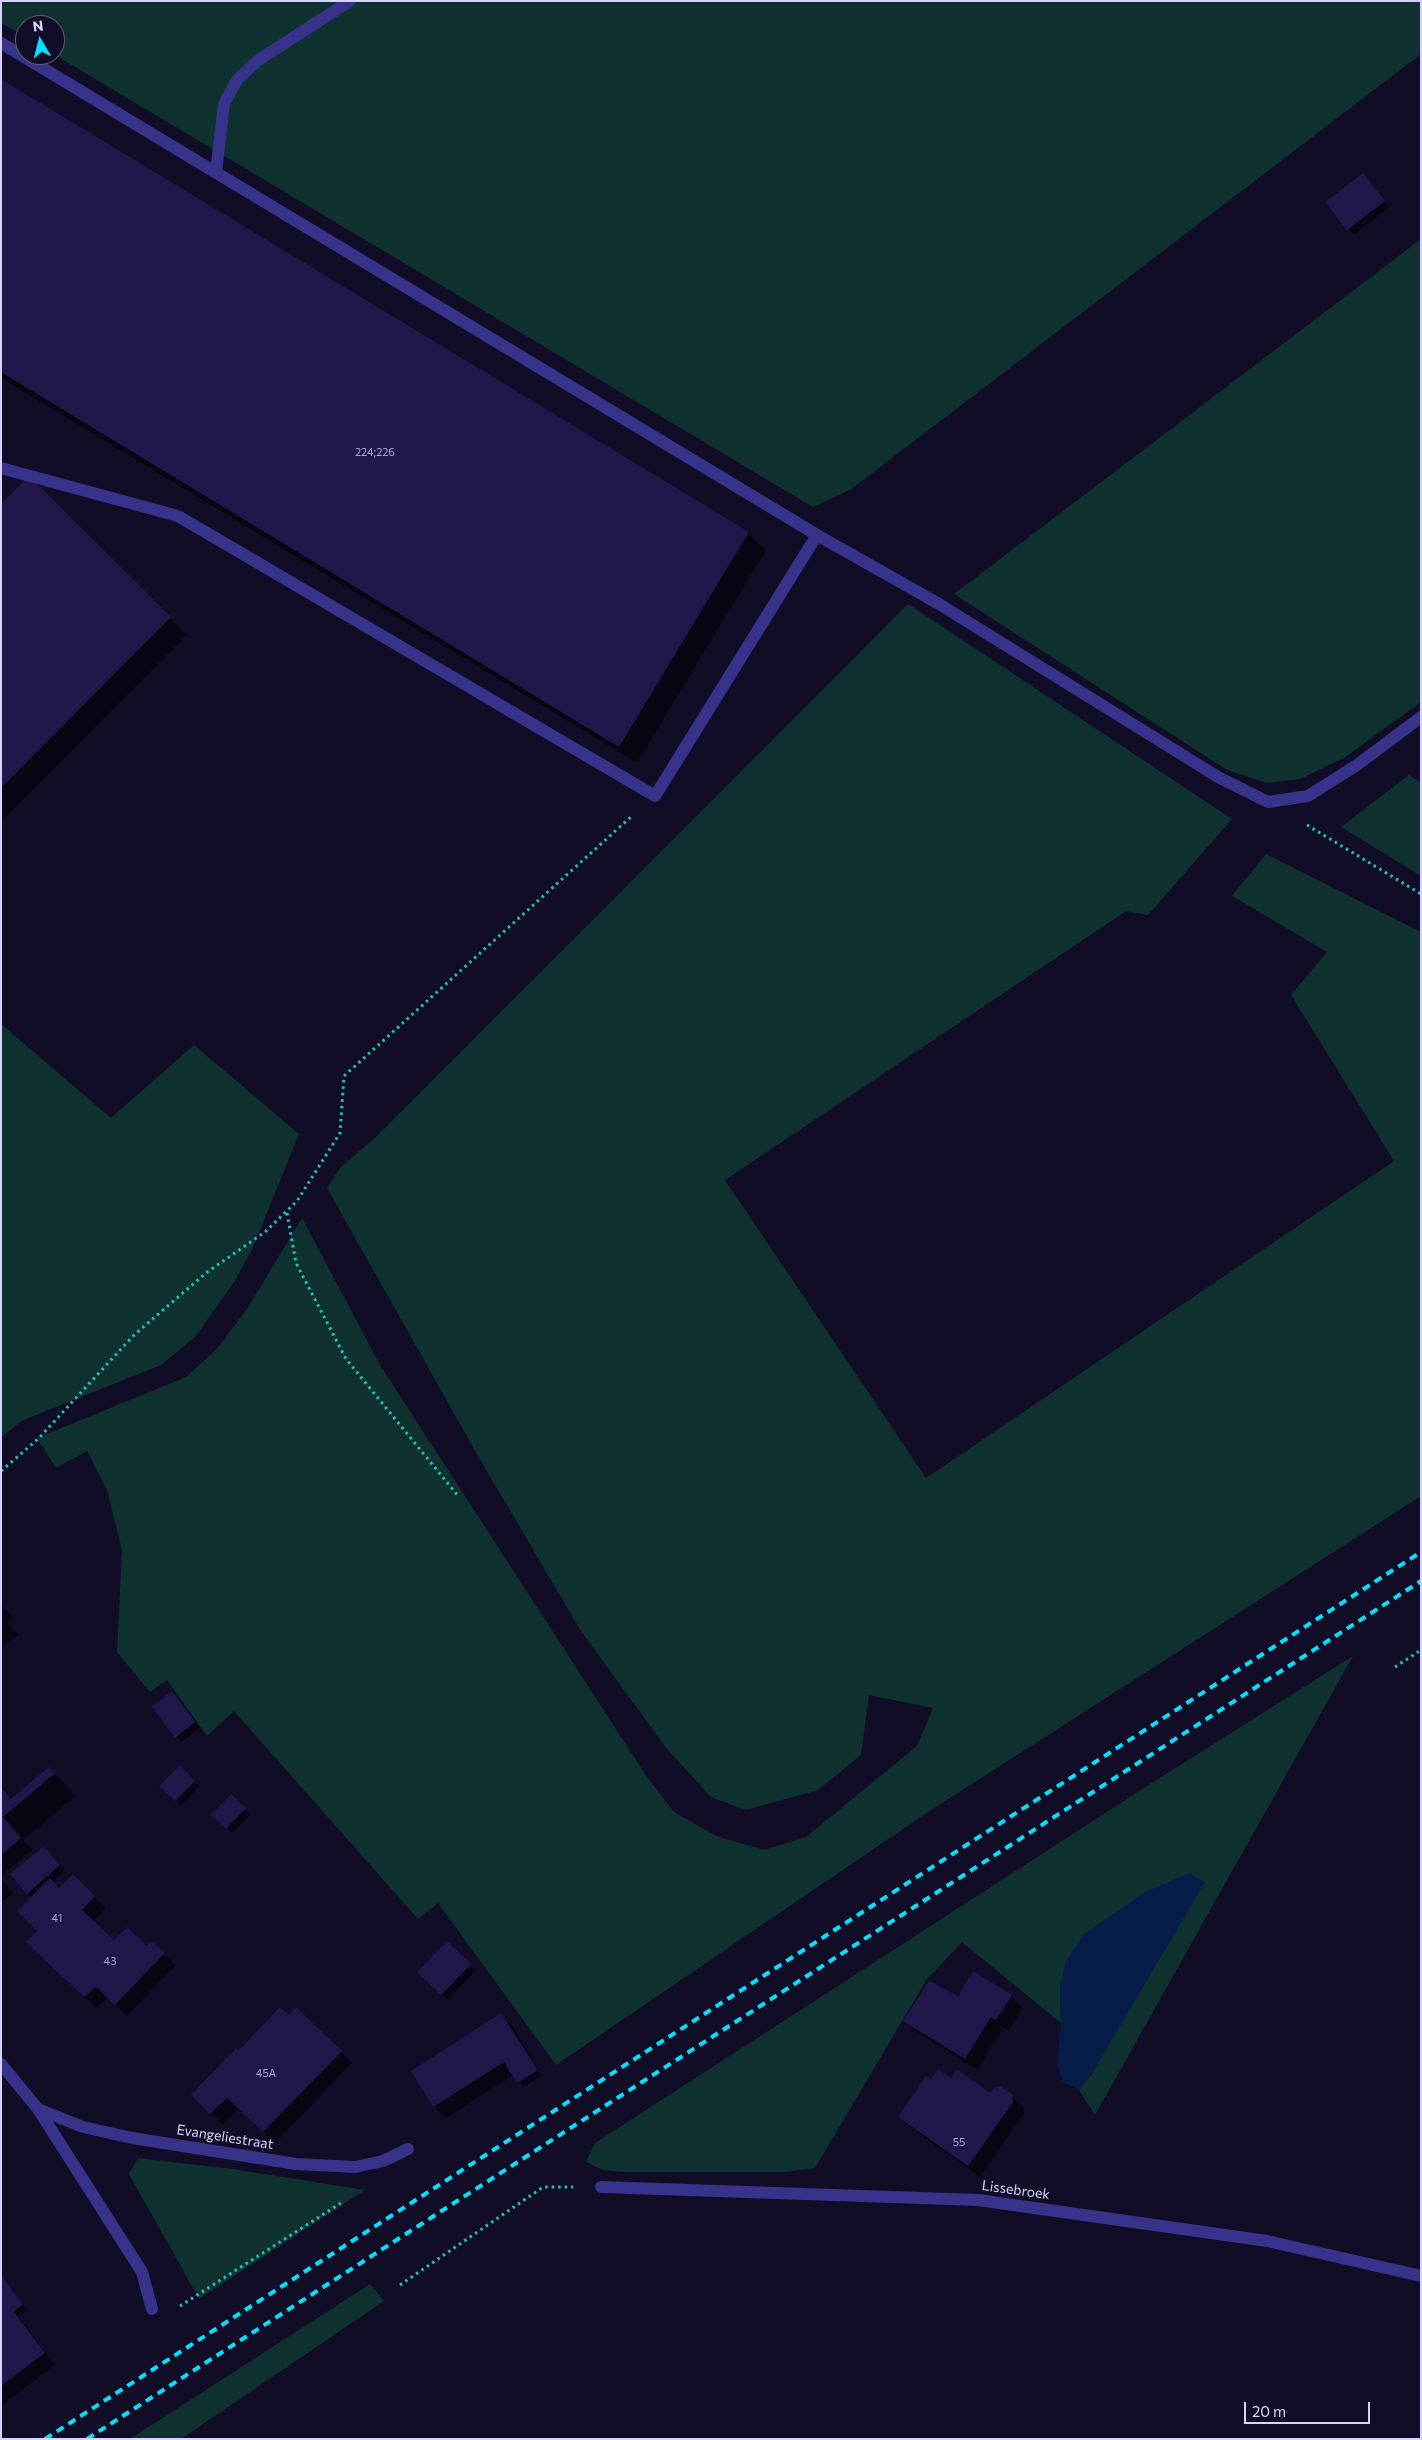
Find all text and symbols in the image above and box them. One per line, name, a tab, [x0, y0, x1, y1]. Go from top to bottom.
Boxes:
north arrow	[15, 15, 65, 65]
text: N	[32, 16, 44, 35]
house number: 224;226	[355, 445, 395, 459]
house number: 41	[52, 1911, 62, 1925]
house number: 43	[104, 1954, 116, 1968]
house number: 45A	[256, 2066, 276, 2080]
street label: Evangeliestraat	[175, 2121, 275, 2153]
house number: 55	[953, 2135, 965, 2149]
street label: Lissebroek	[981, 2177, 1051, 2203]
scale bar	[1247, 2392, 1373, 2424]
text: 20 m	[1252, 2402, 1286, 2420]

